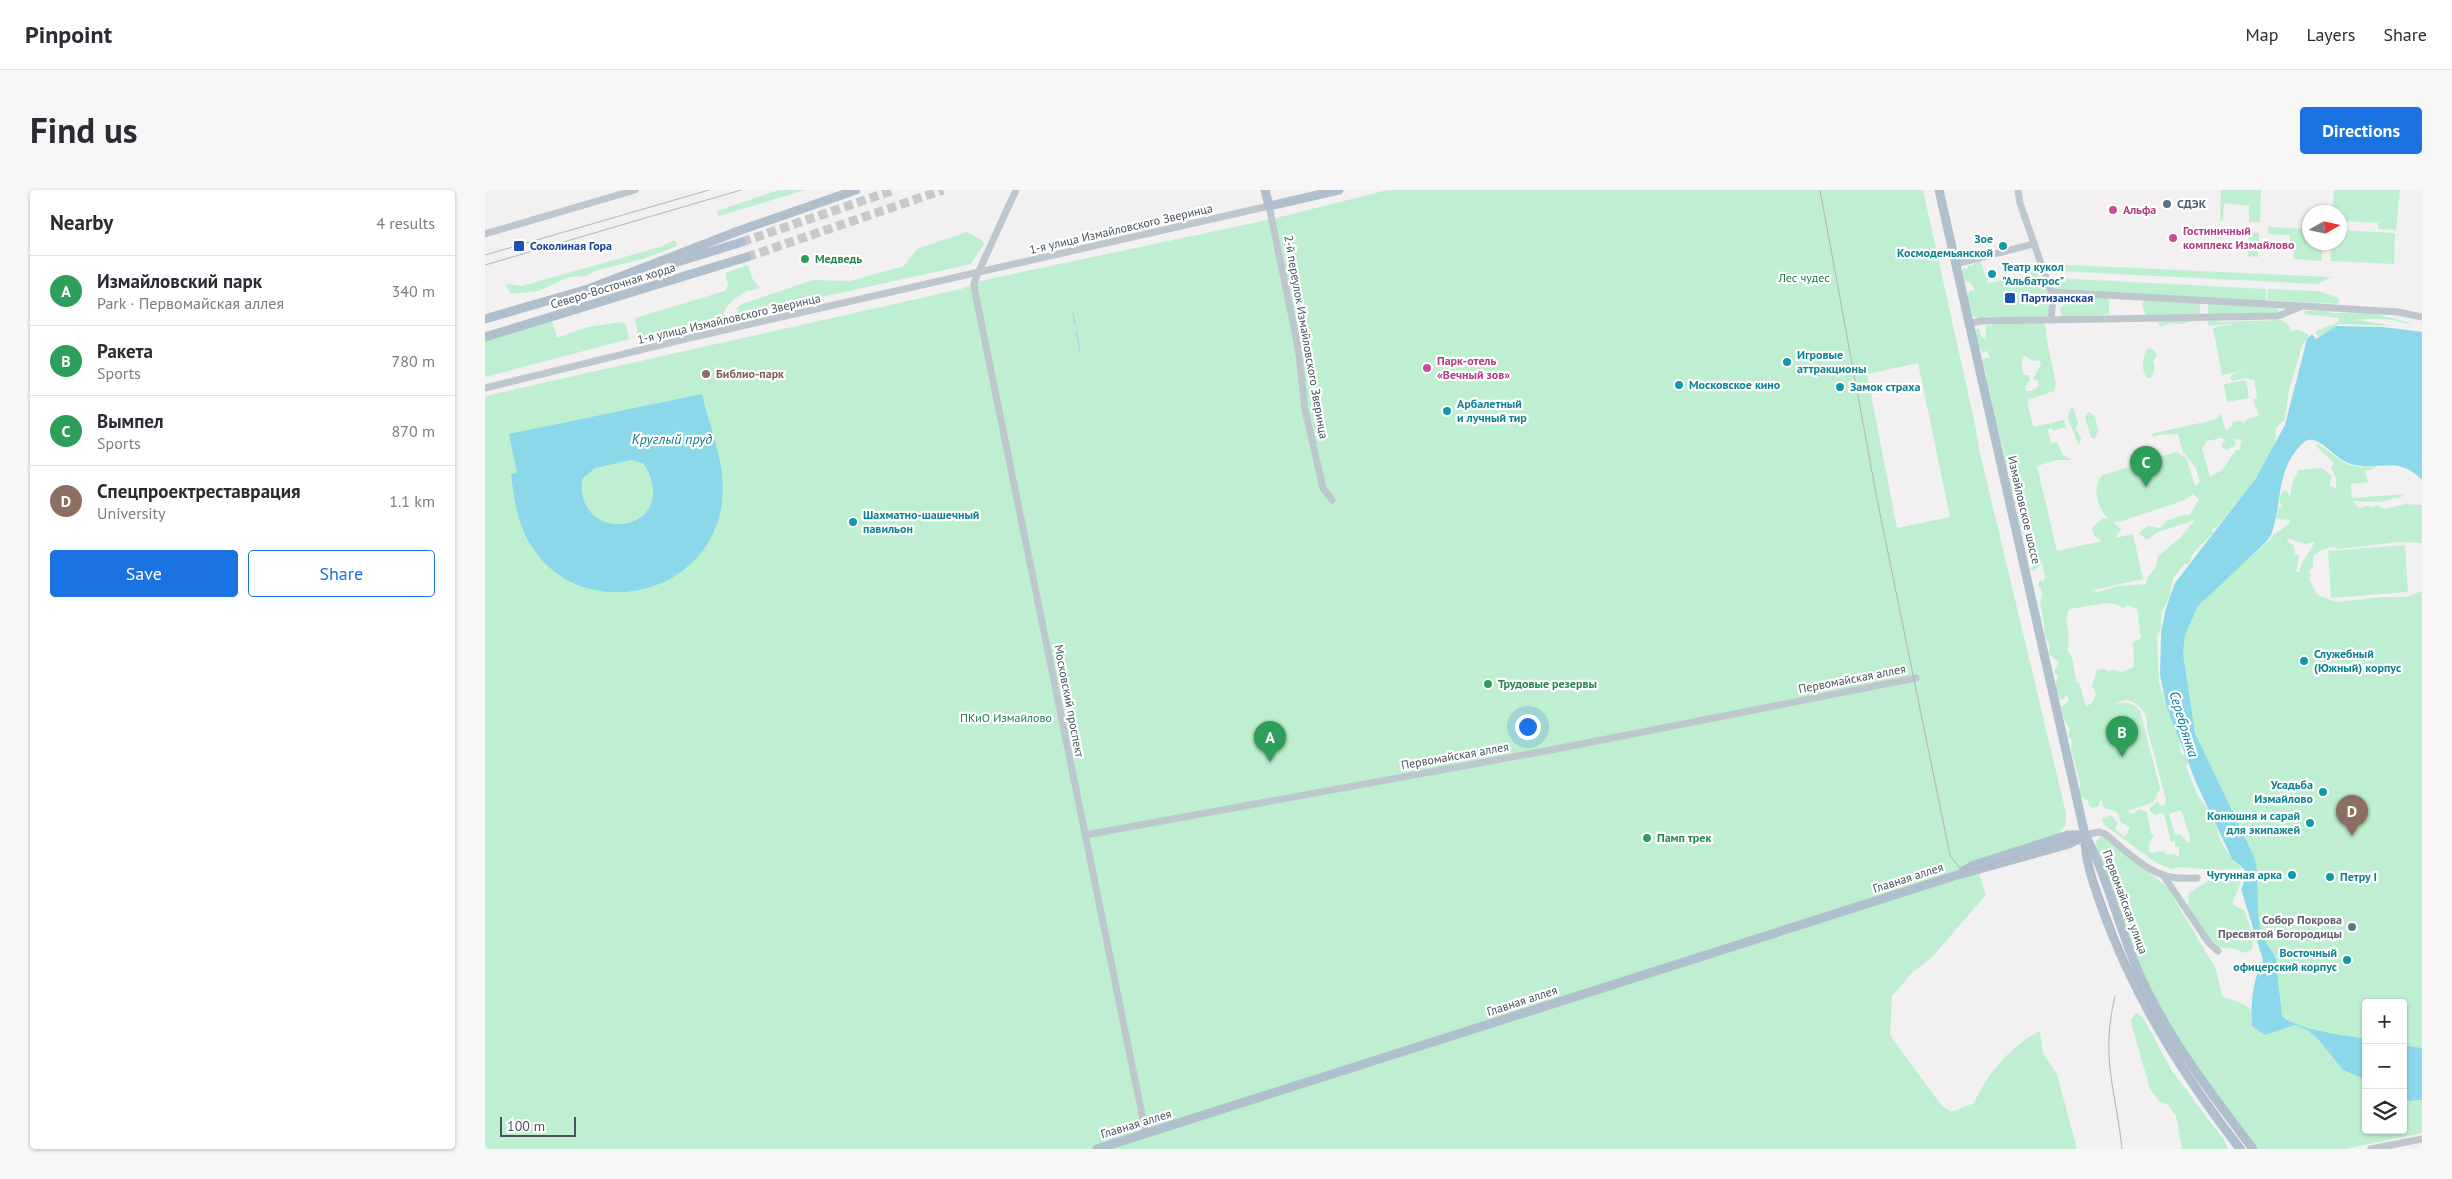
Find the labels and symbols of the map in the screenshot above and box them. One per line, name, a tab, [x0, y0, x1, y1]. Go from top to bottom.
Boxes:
place label: СДЭК	[2177, 196, 2207, 211]
marker: СДЭК	[2161, 198, 2173, 210]
street label: 1-я улица Измайловского Зверинца	[1028, 200, 1214, 257]
place label: Альфа	[2123, 202, 2156, 217]
marker: Альфа	[2107, 204, 2119, 216]
north arrow	[2302, 205, 2347, 250]
place label: Гостиничный комплекс Измайлово	[2183, 223, 2295, 252]
place label: Зое Космодемьянской	[1897, 231, 1993, 260]
marker: Гостиничный комплекс Измайлово	[2167, 232, 2179, 244]
street label: 2-й переулок Измайловского Зверинца	[1281, 234, 1332, 440]
place label: Соколиная Гора	[530, 238, 612, 253]
marker: Соколиная Гора	[512, 239, 526, 253]
marker: Зое Космодемьянской	[1997, 240, 2009, 252]
place label: Медведь	[815, 251, 862, 266]
marker: Медведь	[799, 253, 811, 265]
street label: Северо-Восточная хорда	[549, 259, 677, 312]
place label: Театр кукол "Альбатрос"	[2002, 259, 2065, 288]
marker: Театр кукол "Альбатрос"	[1986, 268, 1998, 280]
park label: Лес чудес	[1777, 270, 1830, 285]
street label: 1-я улица Измайловского Зверинца	[636, 290, 822, 347]
place label: Партизанская	[2021, 290, 2093, 305]
marker: Партизанская	[2003, 291, 2017, 305]
place label: Игровые аттракционы	[1797, 347, 1866, 376]
place label: Парк-отель «Вечный зов»	[1437, 353, 1510, 382]
marker: Игровые аттракционы	[1781, 356, 1793, 368]
marker: Парк-отель «Вечный зов»	[1421, 362, 1433, 374]
place label: Библио-парк	[716, 366, 784, 381]
marker: Библио-парк	[700, 368, 712, 380]
place label: Московское кино	[1689, 377, 1781, 392]
marker: Московское кино	[1673, 379, 1685, 391]
place label: Замок страха	[1850, 379, 1920, 394]
marker: Замок страха	[1834, 381, 1846, 393]
place label: Арбалетный и лучный тир	[1457, 396, 1527, 425]
marker: Арбалетный и лучный тир	[1441, 405, 1453, 417]
water label: Круглый пруд	[632, 430, 712, 448]
pin: C	[2130, 446, 2162, 487]
street label: Измайловское шоссе	[2005, 454, 2044, 565]
place label: Шахматно-шашечный павильон	[863, 507, 979, 536]
marker: Шахматно-шашечный павильон	[847, 516, 859, 528]
street label: Московский проспект	[1051, 643, 1088, 759]
place label: Служебный (Южный) корпус	[2314, 646, 2401, 675]
marker: Служебный (Южный) корпус	[2298, 655, 2310, 667]
street label: Первомайская аллея	[1797, 661, 1907, 696]
place label: Трудовые резервы	[1498, 676, 1597, 691]
marker: Трудовые резервы	[1482, 678, 1494, 690]
water label: Серебрянка	[2165, 689, 2203, 759]
park label: ПКиО Измайлово	[960, 710, 1052, 725]
your location	[1515, 714, 1541, 740]
pin: B	[2106, 716, 2138, 757]
pin: A	[1254, 721, 1286, 762]
street label: Первомайская аллея	[1400, 739, 1510, 772]
place label: Усадьба Измайлово	[2254, 777, 2314, 806]
marker: Усадьба Измайлово	[2317, 786, 2329, 798]
pin: D	[2336, 795, 2368, 836]
place label: Конюшня и сарай для экипажей	[2207, 808, 2300, 837]
marker: Конюшня и сарай для экипажей	[2304, 817, 2316, 829]
place label: Памп трек	[1657, 830, 1711, 845]
marker: Памп трек	[1641, 832, 1653, 844]
street label: Первомайская улица	[2100, 848, 2151, 956]
street label: Главная аллея	[1871, 859, 1945, 896]
place label: Чугунная арка	[2207, 867, 2282, 882]
marker: Чугунная арка	[2286, 869, 2298, 881]
place label: Петру I	[2340, 869, 2377, 884]
marker: Петру I	[2324, 871, 2336, 883]
place label: Собор Покрова Пресвятой Богородицы	[2218, 912, 2342, 941]
marker: Собор Покрова Пресвятой Богородицы	[2346, 921, 2358, 933]
place label: Восточный офицерский корпус	[2233, 945, 2337, 974]
marker: Восточный офицерский корпус	[2341, 954, 2353, 966]
street label: Главная аллея	[1485, 982, 1559, 1019]
street label: Главная аллея	[1099, 1106, 1173, 1141]
scale bar	[500, 1114, 576, 1137]

